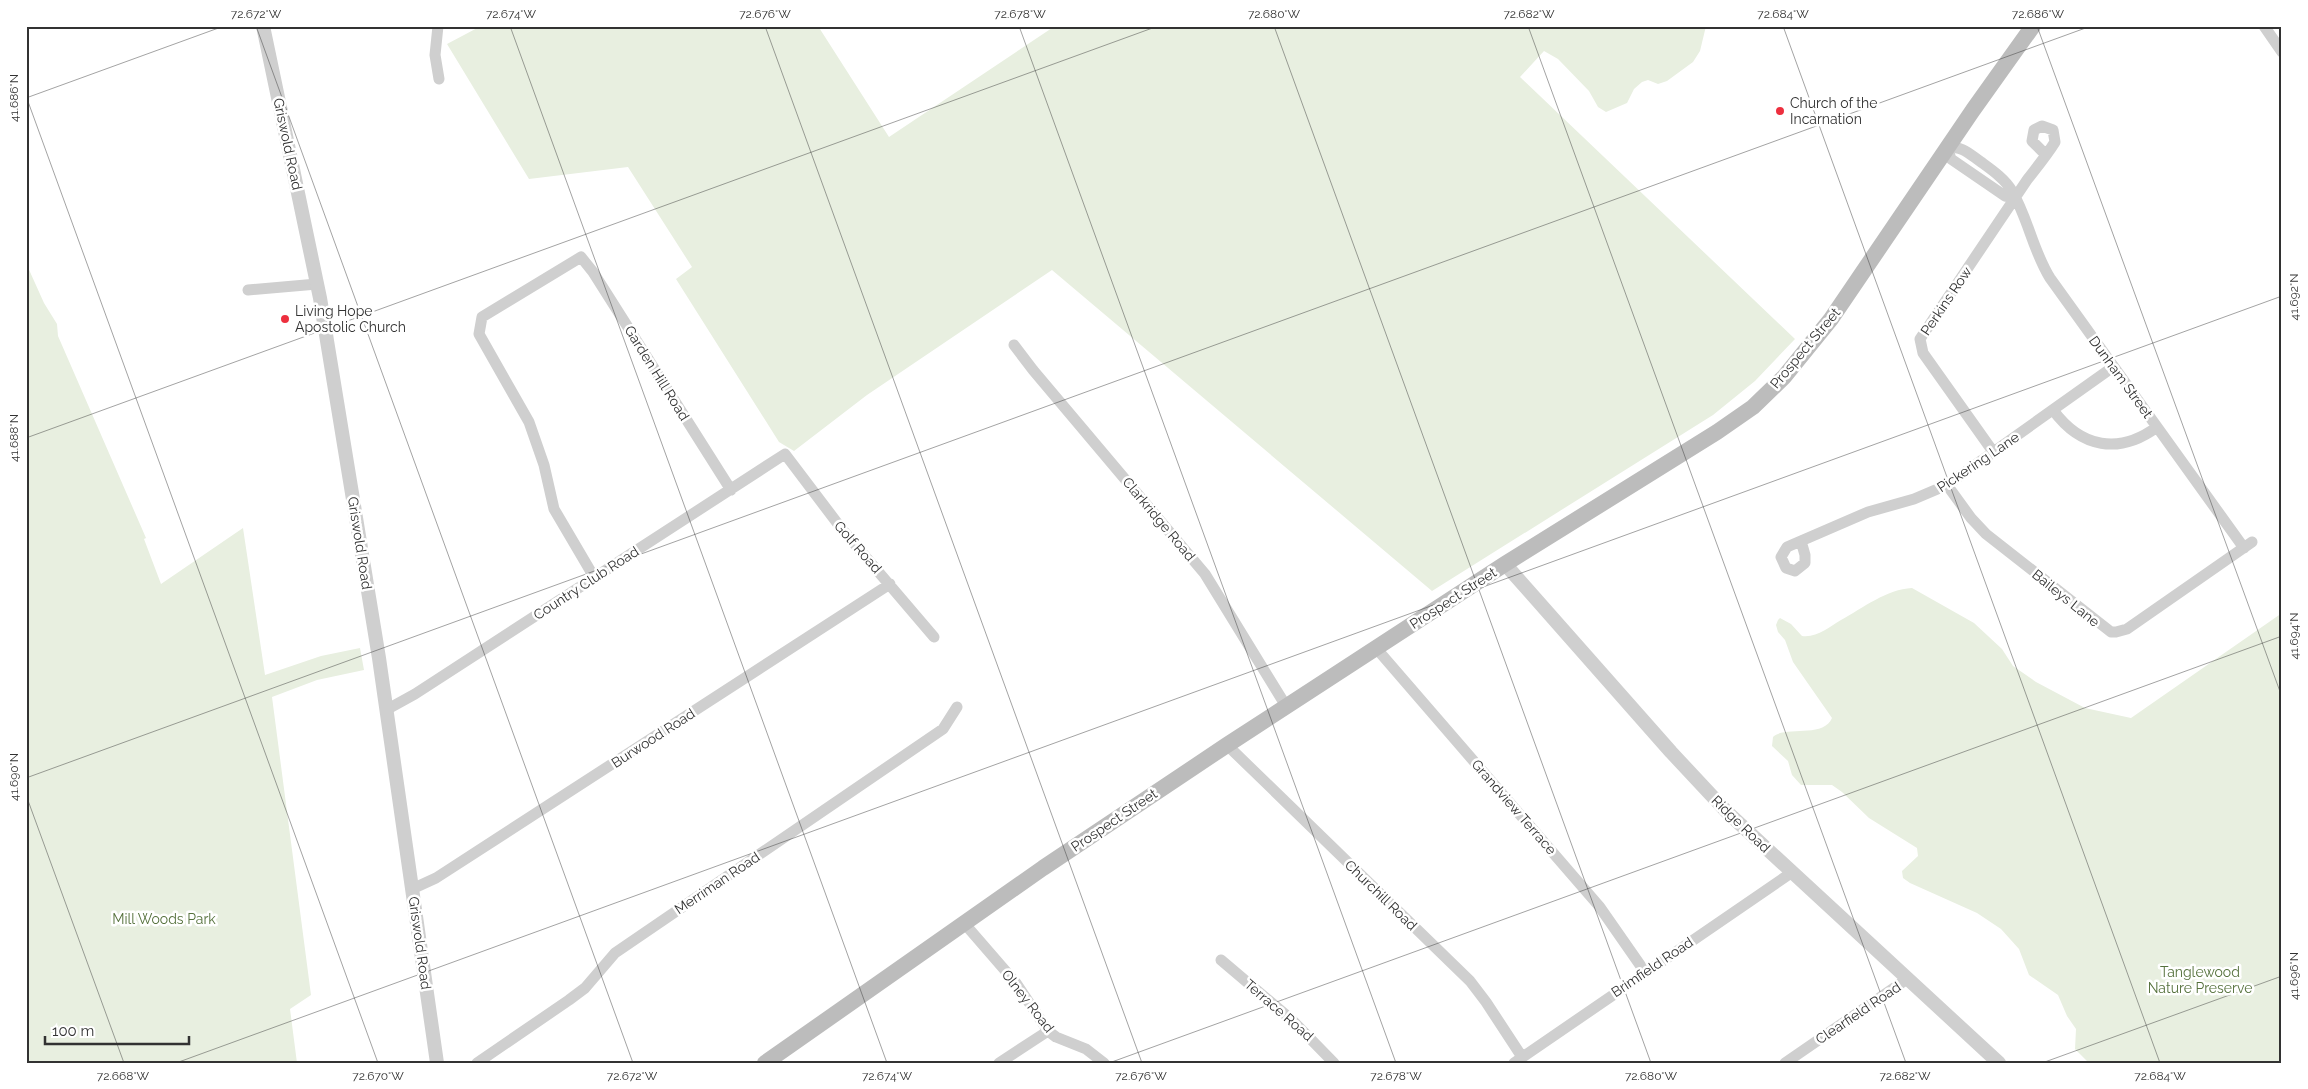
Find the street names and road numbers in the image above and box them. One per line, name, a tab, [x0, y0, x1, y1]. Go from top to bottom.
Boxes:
street label: Griswold Road	[270, 96, 306, 192]
street label: Perkins Row	[1917, 263, 1975, 338]
street label: Prospect Street	[1767, 304, 1843, 391]
street label: Garden Hill Road	[621, 323, 693, 423]
street label: Dunham Street	[2086, 333, 2156, 421]
street label: Pickering Lane	[1934, 429, 2022, 495]
street label: Clarkridge Road	[1119, 474, 1199, 564]
street label: Griswold Road	[345, 495, 375, 591]
street label: Golf Road	[831, 518, 885, 576]
street label: Country Club Road	[530, 543, 642, 623]
street label: Prospect Street	[1407, 564, 1500, 632]
street label: Baileys Lane	[2029, 566, 2103, 630]
street label: Burwood Road	[608, 705, 698, 771]
street label: Grandview Terrace	[1468, 756, 1560, 858]
street label: Prospect Street	[1068, 785, 1160, 855]
street label: Ridge Road	[1709, 792, 1773, 856]
street label: Merriman Road	[671, 849, 763, 917]
street label: Churchill Road	[1342, 857, 1420, 933]
street label: Griswold Road	[406, 895, 434, 991]
street label: Brimfield Road	[1608, 934, 1696, 1000]
street label: Olney Road	[999, 967, 1057, 1035]
street label: Terrace Road	[1241, 976, 1317, 1044]
street label: Clearfield Road	[1812, 979, 1904, 1047]

